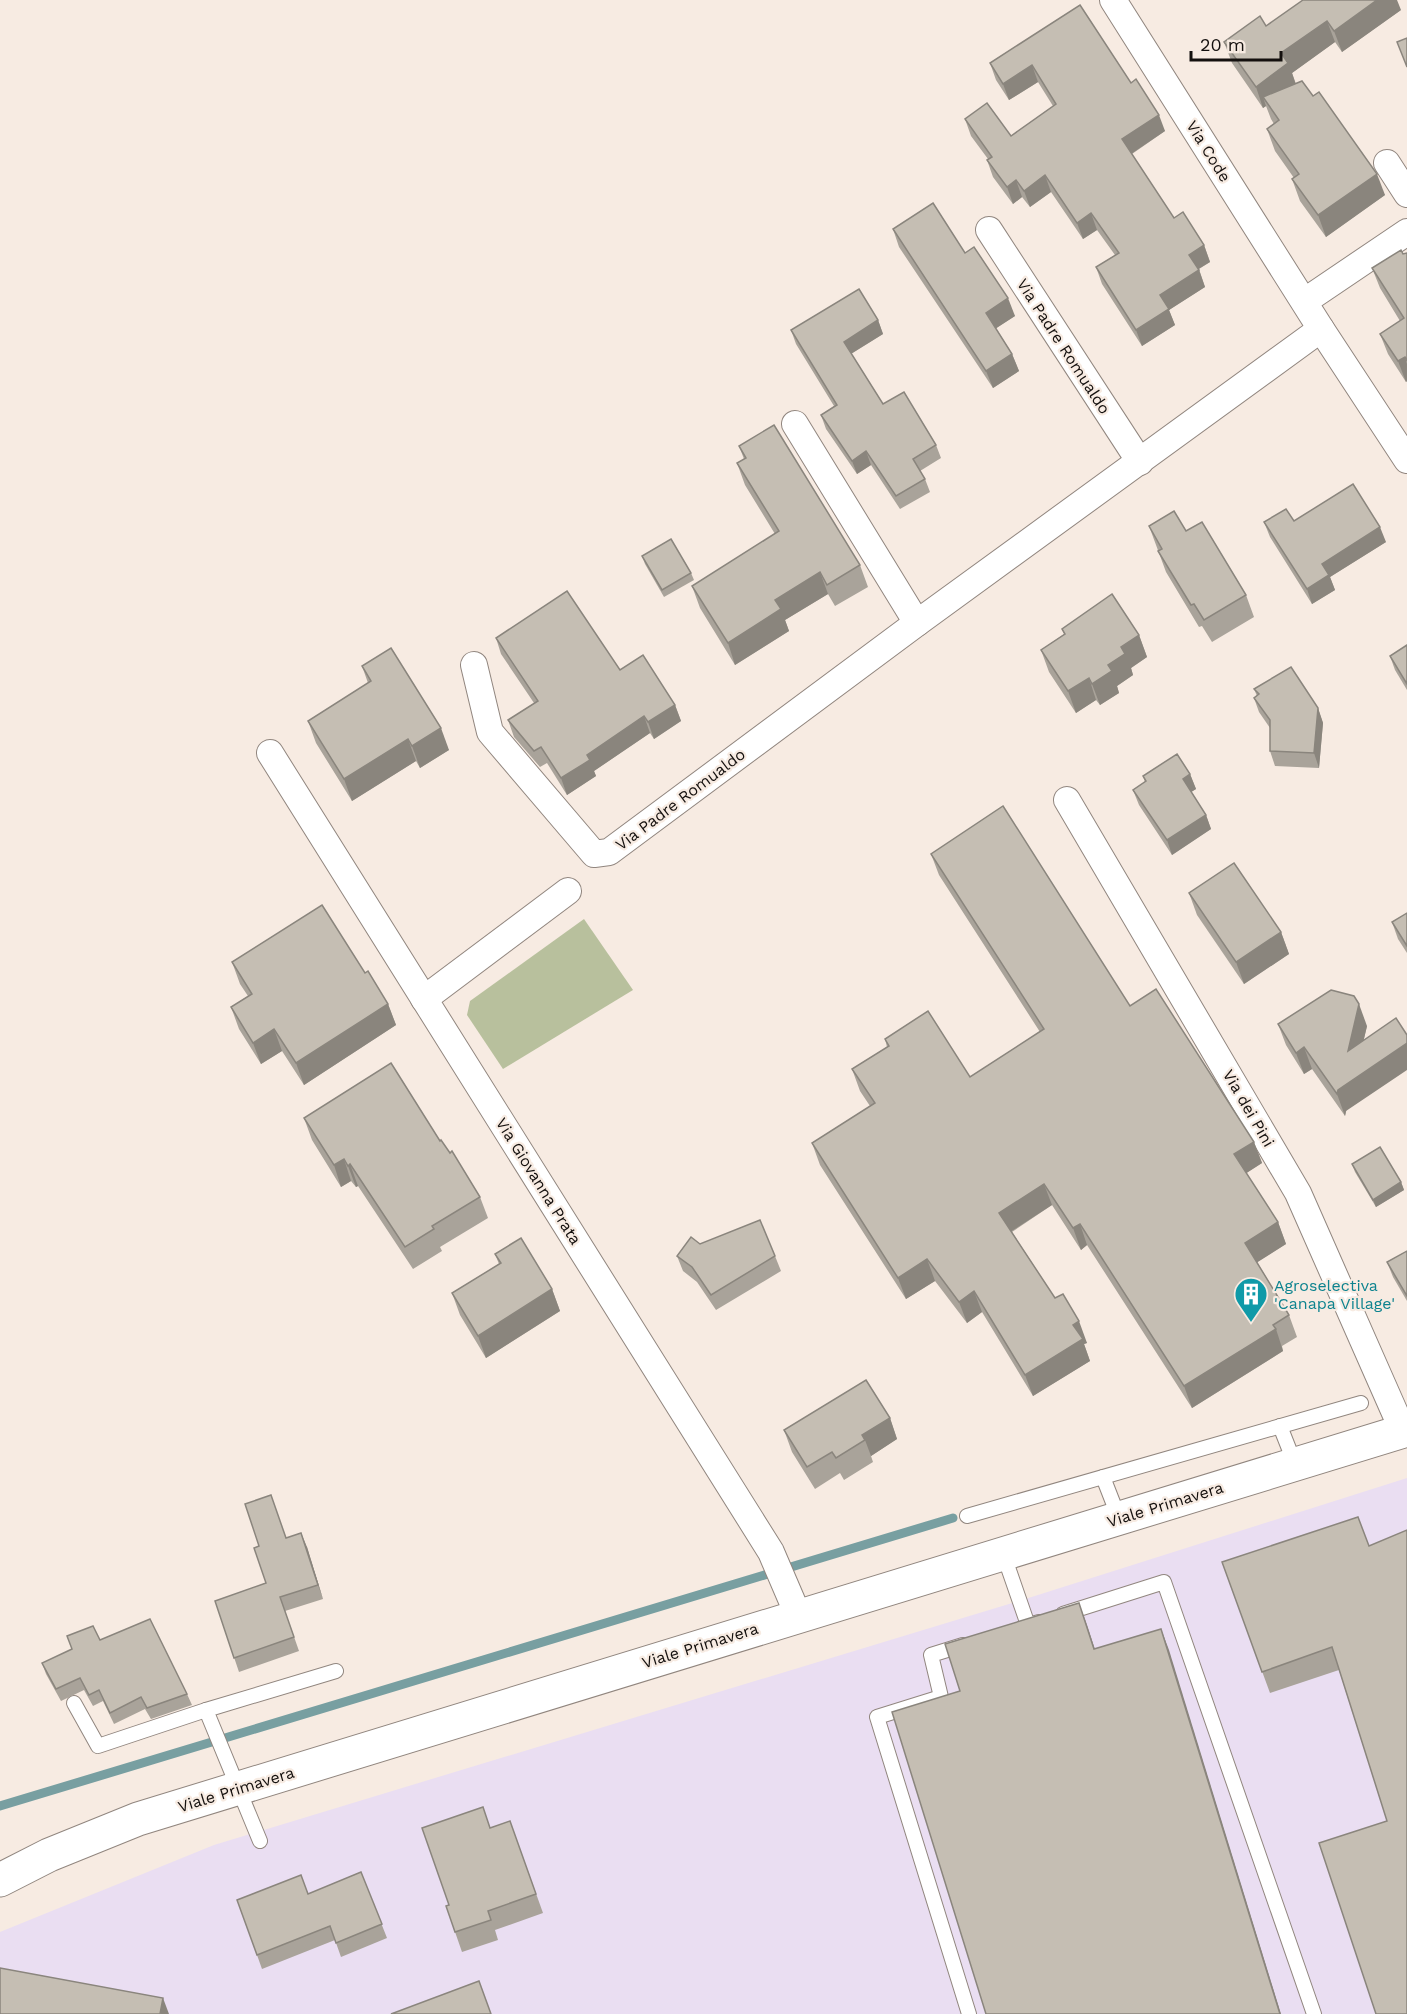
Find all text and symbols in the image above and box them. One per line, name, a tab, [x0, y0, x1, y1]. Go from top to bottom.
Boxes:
scale bar	[1191, 24, 1281, 62]
text: 20 m	[1200, 34, 1245, 55]
street label: Via Code	[1182, 117, 1235, 185]
street label: Via Padre Romualdo	[1013, 275, 1114, 417]
street label: Via Padre Romualdo	[612, 744, 749, 854]
street label: Via dei Pini	[1219, 1066, 1278, 1150]
street label: Via Giovanna Prata	[492, 1114, 585, 1248]
building icon: Agroselectiva 'Canapa Village'	[1233, 1276, 1269, 1323]
place label: Agroselectiva 'Canapa Village'	[1274, 1276, 1395, 1313]
street label: Viale Primavera	[1105, 1478, 1226, 1531]
street label: Viale Primavera	[640, 1619, 761, 1672]
street label: Viale Primavera	[176, 1763, 297, 1816]

